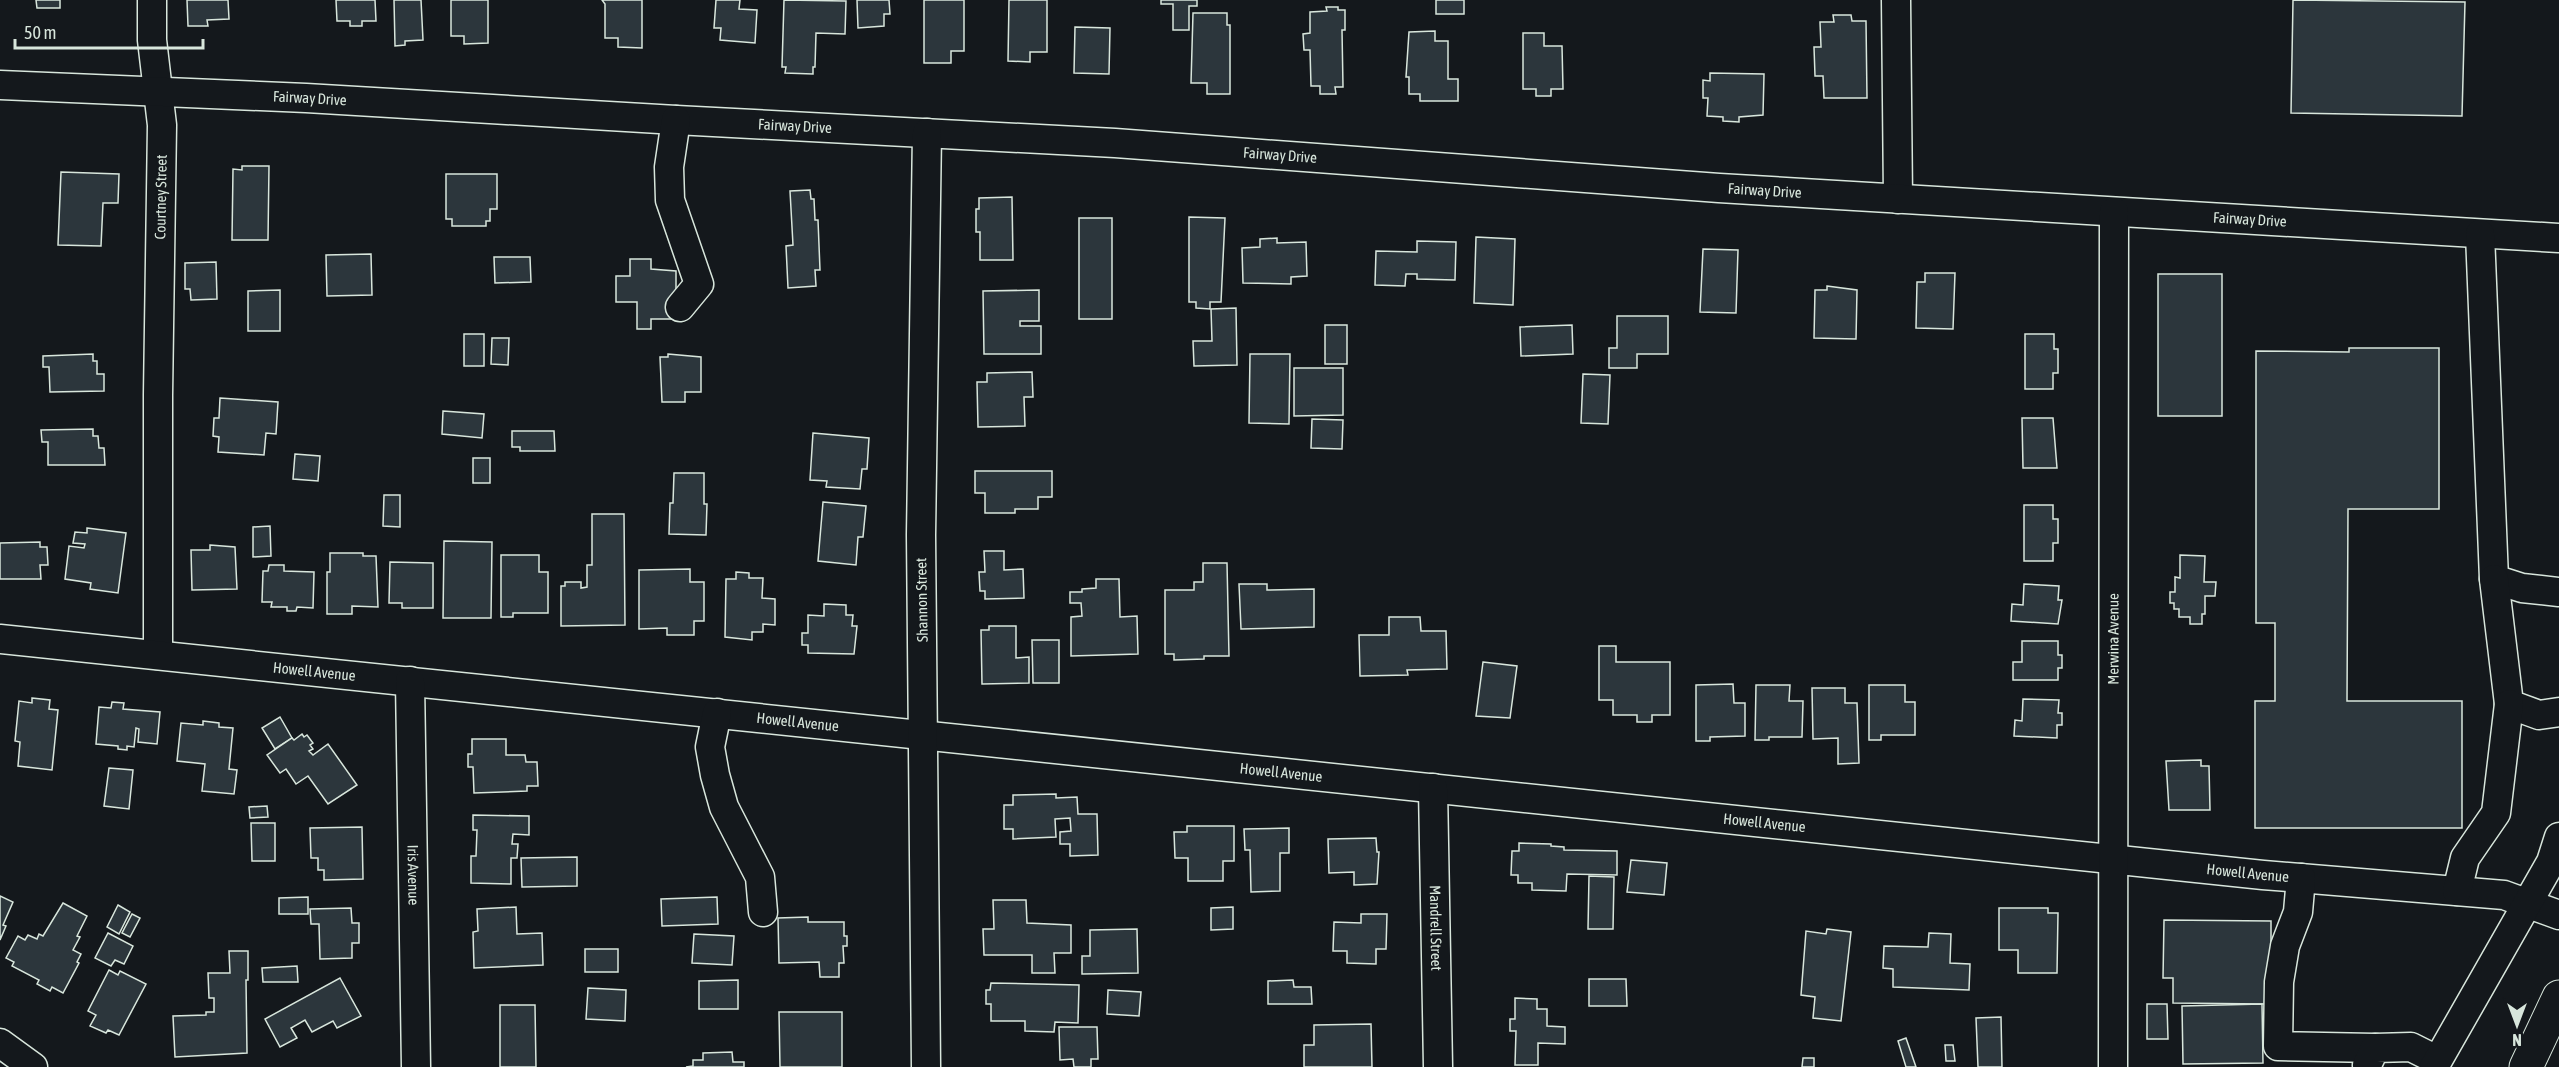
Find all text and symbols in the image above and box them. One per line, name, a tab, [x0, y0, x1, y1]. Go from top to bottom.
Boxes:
scale bar	[15, 12, 202, 50]
text: 50 m	[24, 22, 56, 43]
street label: Fairway Drive	[273, 88, 347, 108]
street label: Fairway Drive	[758, 115, 832, 136]
street label: Fairway Drive	[1243, 144, 1318, 166]
street label: Courtney Street	[151, 154, 170, 240]
street label: Fairway Drive	[1727, 180, 1802, 201]
street label: Fairway Drive	[2213, 208, 2287, 230]
street label: Shannon Street	[912, 558, 931, 642]
street label: Merwina Avenue	[2104, 593, 2122, 685]
street label: Howell Avenue	[272, 659, 357, 684]
street label: Howell Avenue	[756, 709, 840, 734]
street label: Howell Avenue	[1239, 759, 1323, 785]
street label: Howell Avenue	[1722, 810, 1807, 835]
street label: Iris Avenue	[405, 845, 422, 906]
street label: Howell Avenue	[2206, 860, 2290, 885]
street label: Mandrell Street	[1427, 885, 1445, 971]
north arrow	[2487, 995, 2547, 1055]
text: N	[2512, 1031, 2522, 1049]

